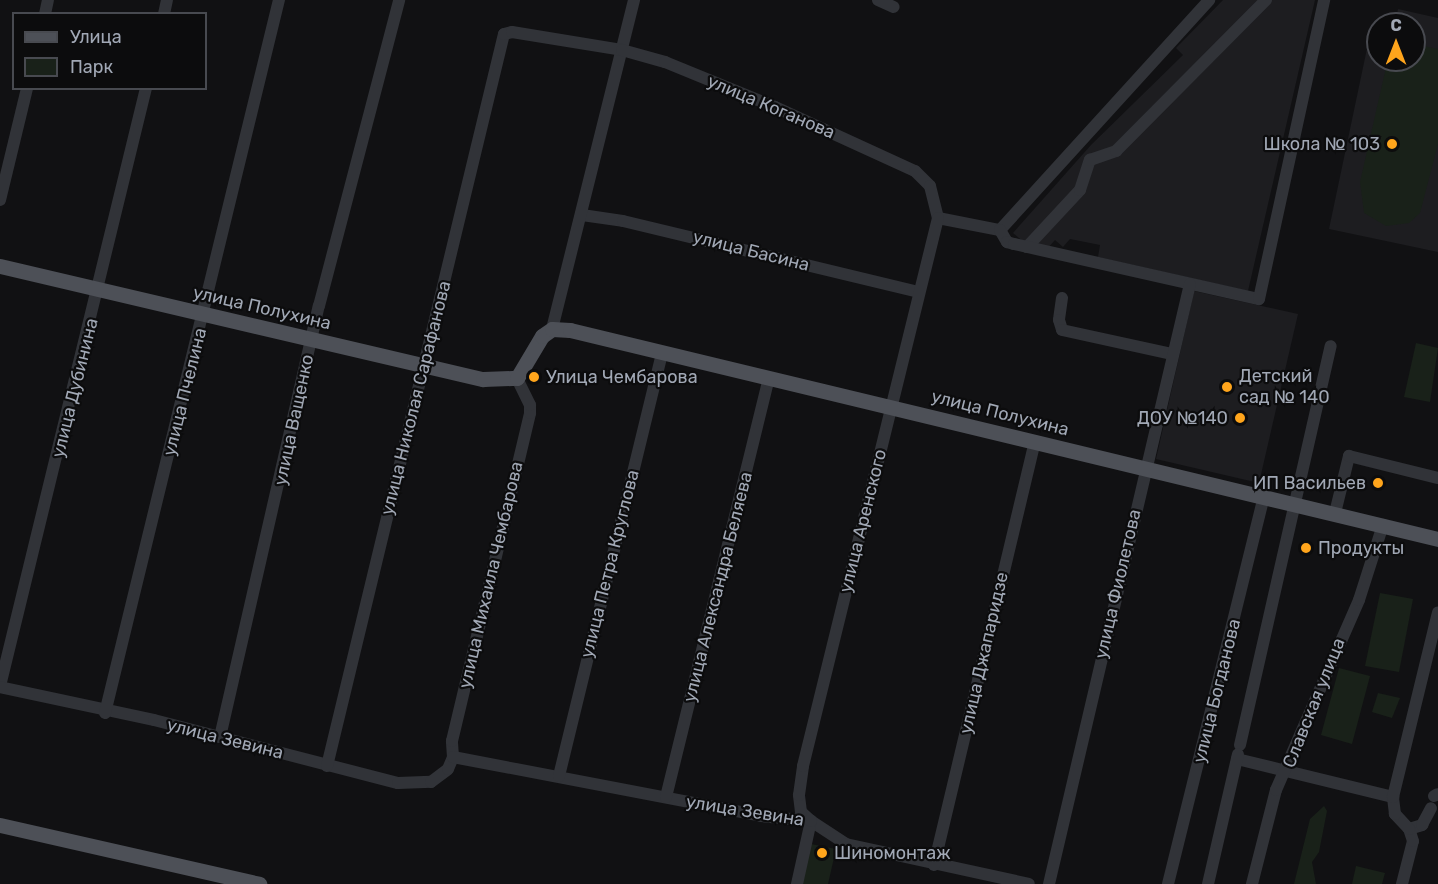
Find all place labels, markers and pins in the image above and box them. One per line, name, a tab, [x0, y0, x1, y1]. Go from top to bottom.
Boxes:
place label: Школа № 103	[1263, 133, 1380, 155]
marker: Школа № 103	[1385, 137, 1399, 151]
place label: Улица Чембарова	[546, 366, 698, 388]
place label: Детский сад № 140	[1239, 366, 1330, 409]
marker: Улица Чембарова	[527, 370, 541, 384]
marker: Детский сад № 140	[1220, 380, 1234, 394]
place label: ДОУ №140	[1137, 407, 1228, 429]
marker: ДОУ №140	[1233, 411, 1247, 425]
place label: ИП Васильев	[1253, 472, 1366, 494]
marker: ИП Васильев	[1371, 476, 1385, 490]
place label: Продукты	[1318, 537, 1404, 559]
marker: Продукты	[1299, 541, 1313, 555]
place label: Шиномонтаж	[834, 842, 951, 864]
marker: Шиномонтаж	[815, 846, 829, 860]

